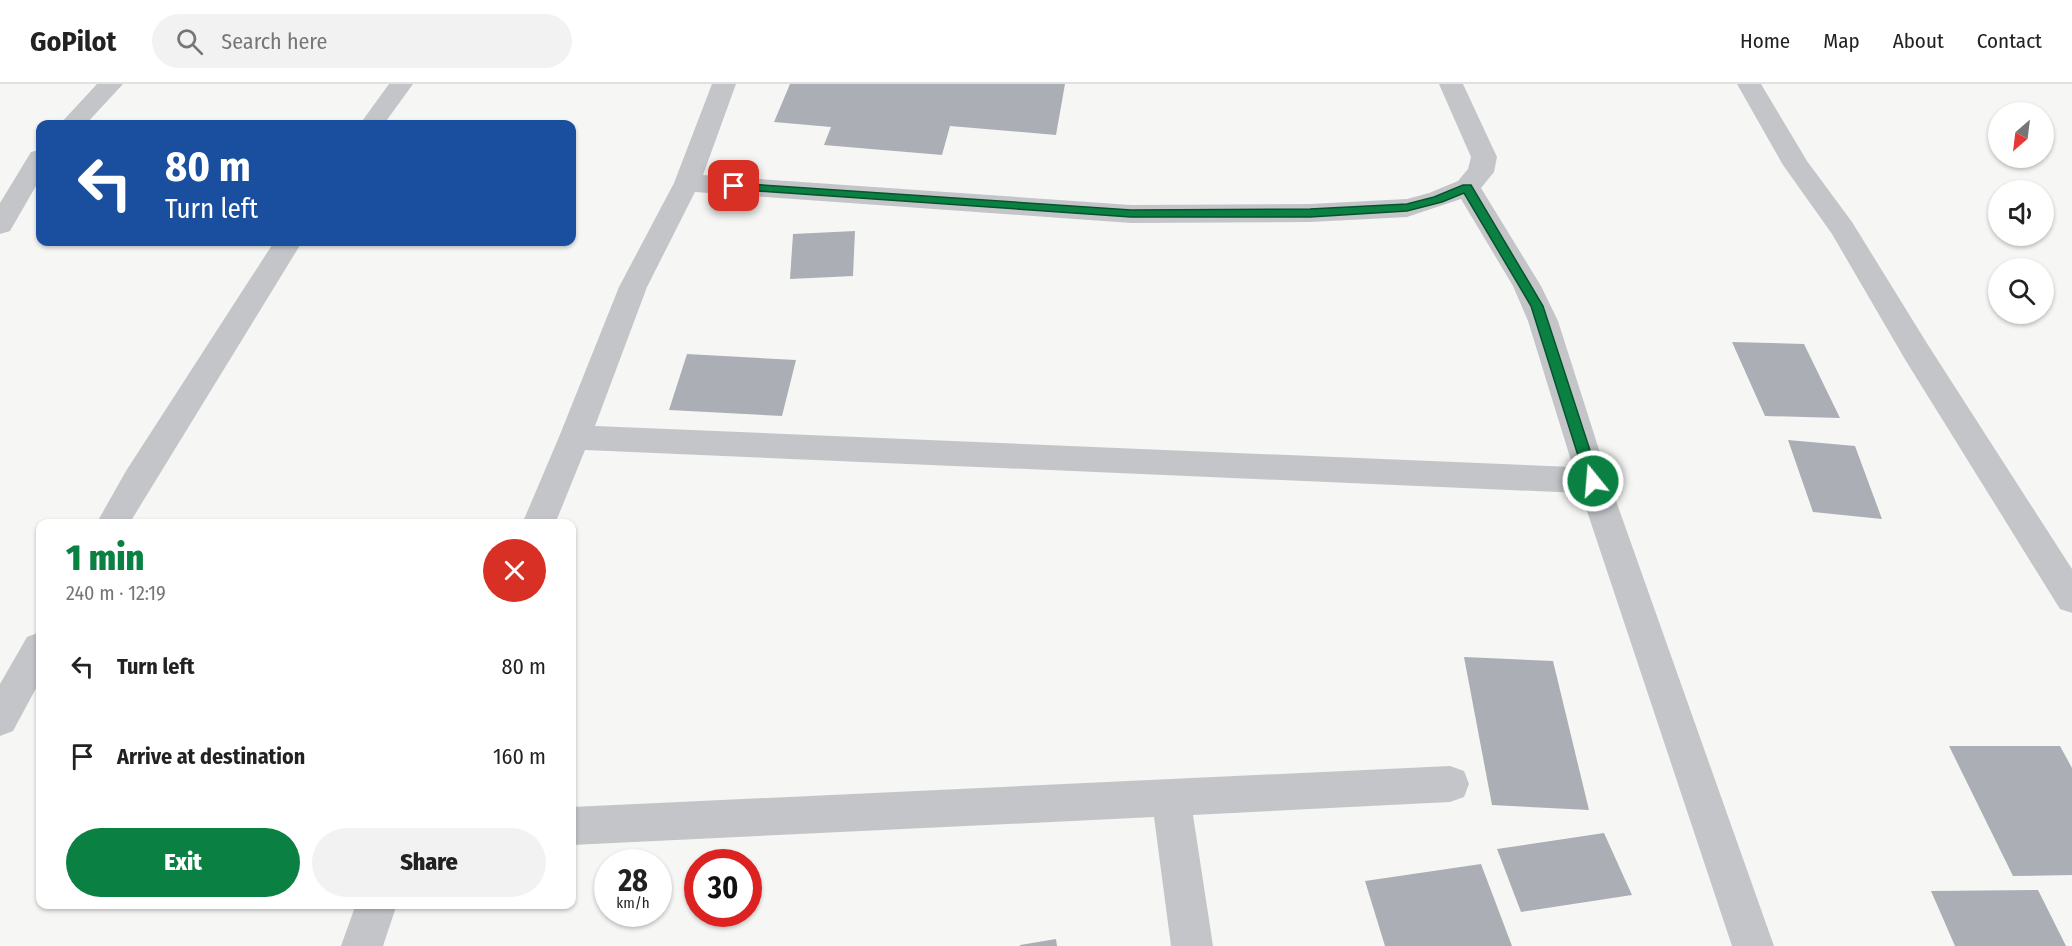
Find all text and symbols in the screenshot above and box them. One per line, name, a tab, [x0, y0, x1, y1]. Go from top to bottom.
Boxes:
search box	[152, 14, 572, 68]
text: GoPilot	[30, 25, 116, 58]
icon: search	[173, 25, 206, 58]
text: Search here	[221, 28, 327, 55]
text: Home	[1740, 28, 1790, 54]
text: Map	[1823, 28, 1860, 54]
text: About	[1893, 28, 1944, 54]
text: Contact	[1977, 28, 2042, 54]
north arrow	[1988, 102, 2054, 168]
map controls	[1988, 102, 2054, 324]
text: 80 m	[165, 142, 251, 192]
icon: left	[66, 144, 144, 222]
pin	[708, 160, 759, 211]
icon: arrive	[717, 169, 750, 202]
button: sound	[1988, 180, 2054, 246]
text: Turn left	[165, 193, 258, 225]
button: search	[1988, 258, 2054, 324]
position arrow	[1561, 449, 1625, 513]
text: 1 min	[66, 536, 144, 580]
button: close	[483, 539, 546, 602]
text: 240 m · 12:19	[66, 581, 166, 605]
icon: left	[66, 650, 99, 683]
text: Turn left	[117, 653, 195, 680]
text: 80 m	[501, 653, 546, 680]
icon: arrive	[66, 740, 99, 773]
text: Arrive at destination	[117, 743, 305, 770]
text: 160 m	[493, 743, 546, 770]
button: Exit	[66, 828, 300, 897]
button: Share	[312, 828, 546, 897]
speed limit sign: 30	[684, 849, 762, 927]
text: 28	[618, 863, 648, 899]
text: km/h	[616, 894, 650, 912]

